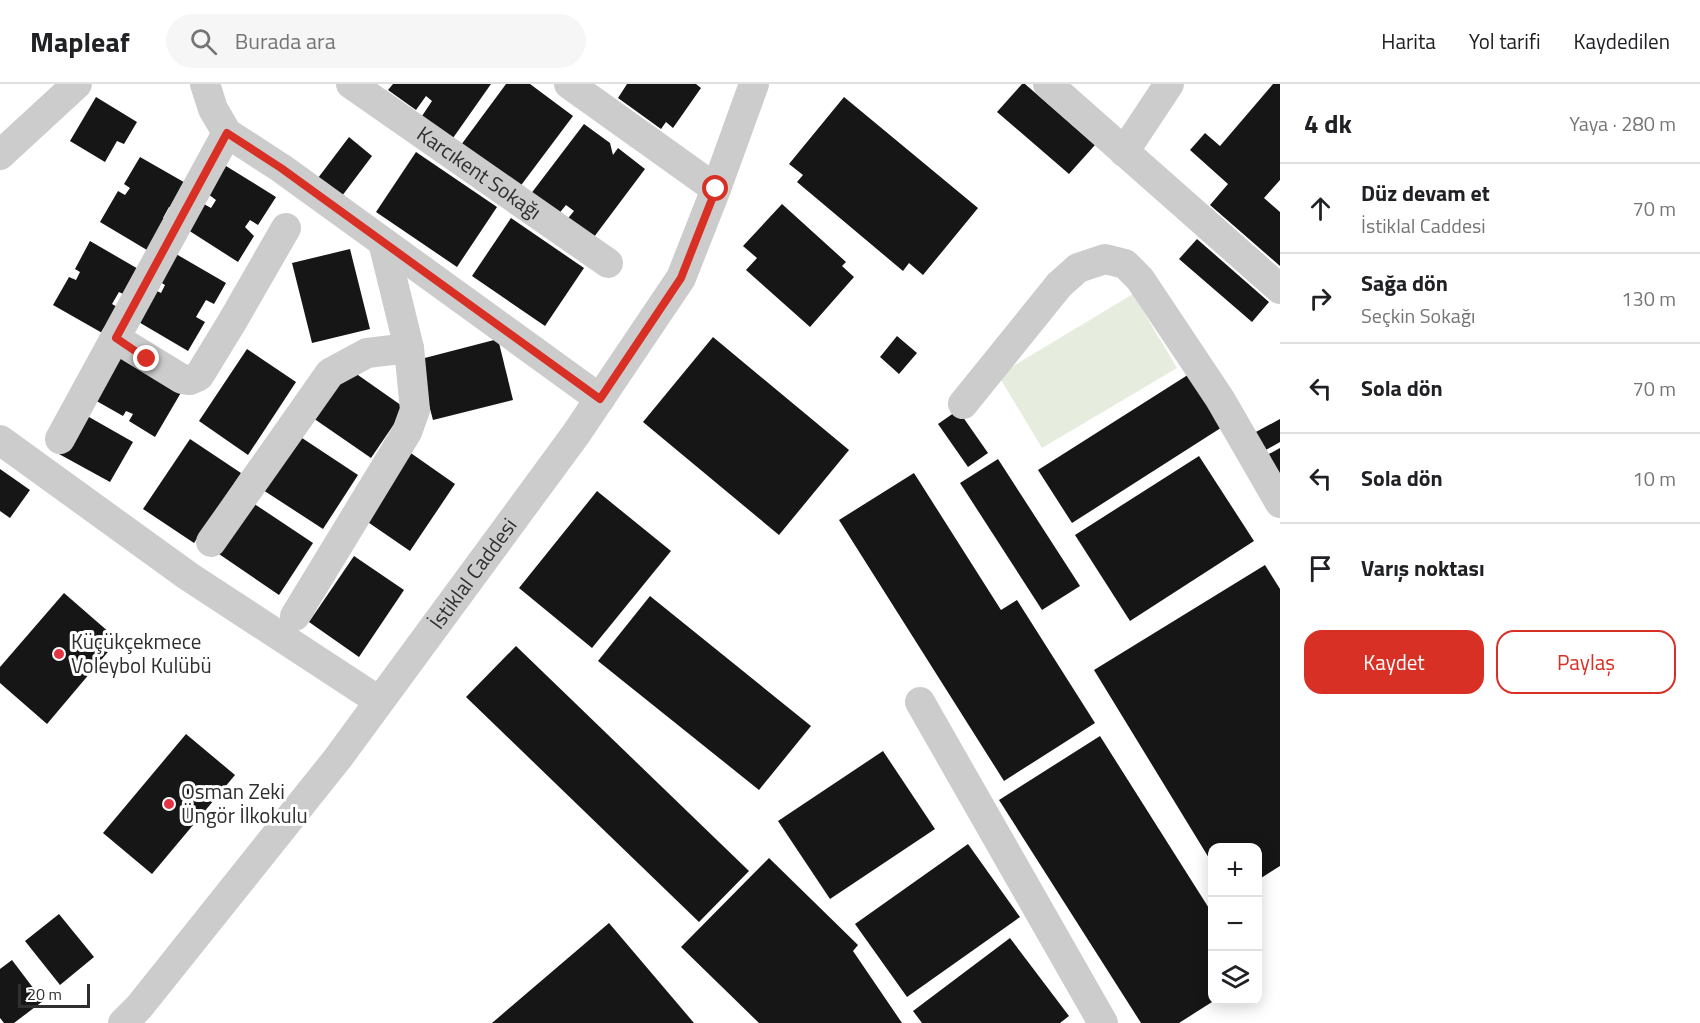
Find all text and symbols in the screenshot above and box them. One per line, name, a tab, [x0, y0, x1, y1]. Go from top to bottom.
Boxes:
search box	[166, 14, 586, 68]
text: Mapleaf	[30, 20, 130, 63]
text: Burada ara	[235, 24, 336, 58]
icon: search	[187, 25, 220, 58]
text: Harita	[1381, 25, 1436, 57]
text: Yol tarifi	[1469, 25, 1541, 57]
text: Kaydedilen	[1574, 25, 1670, 57]
text: 4 dk	[1304, 104, 1352, 143]
text: Yaya · 280 m	[1569, 108, 1676, 139]
street label: Karcıkent Sokağı	[411, 118, 548, 227]
route start	[702, 175, 728, 201]
text: Düz devam et	[1361, 176, 1490, 210]
icon: ahead	[1304, 192, 1337, 225]
text: 70 m	[1632, 193, 1676, 224]
text: İstiklal Caddesi	[1361, 210, 1486, 241]
text: Sağa dön	[1361, 266, 1448, 300]
icon: right	[1304, 282, 1337, 315]
text: 130 m	[1621, 283, 1676, 314]
text: Seçkin Sokağı	[1361, 300, 1475, 331]
route end	[133, 345, 159, 371]
text: Sola dön	[1361, 371, 1443, 405]
icon: left	[1304, 372, 1337, 405]
text: 70 m	[1632, 373, 1676, 404]
text: Sola dön	[1361, 461, 1443, 495]
icon: left	[1304, 462, 1337, 495]
text: 10 m	[1632, 463, 1676, 494]
street label: İstiklal Caddesi	[421, 511, 524, 635]
text: Varış noktası	[1361, 551, 1485, 585]
icon: arrive	[1304, 552, 1337, 585]
place label: Küçükçekmece Voleybol Kulübü	[71, 625, 212, 681]
button: Kaydet	[1304, 630, 1484, 694]
button: Paylaş	[1496, 630, 1676, 694]
marker: Küçükçekmece Voleybol Kulübü	[52, 647, 66, 661]
place label: Osman Zeki Üngör İlkokulu	[181, 775, 308, 831]
marker: Osman Zeki Üngör İlkokulu	[162, 797, 176, 811]
map controls	[1208, 843, 1262, 1005]
button: +	[1208, 843, 1262, 897]
button: −	[1208, 897, 1262, 951]
button: layers	[1208, 951, 1262, 1005]
scale bar	[18, 981, 90, 1008]
text: 20 m	[27, 982, 62, 1006]

